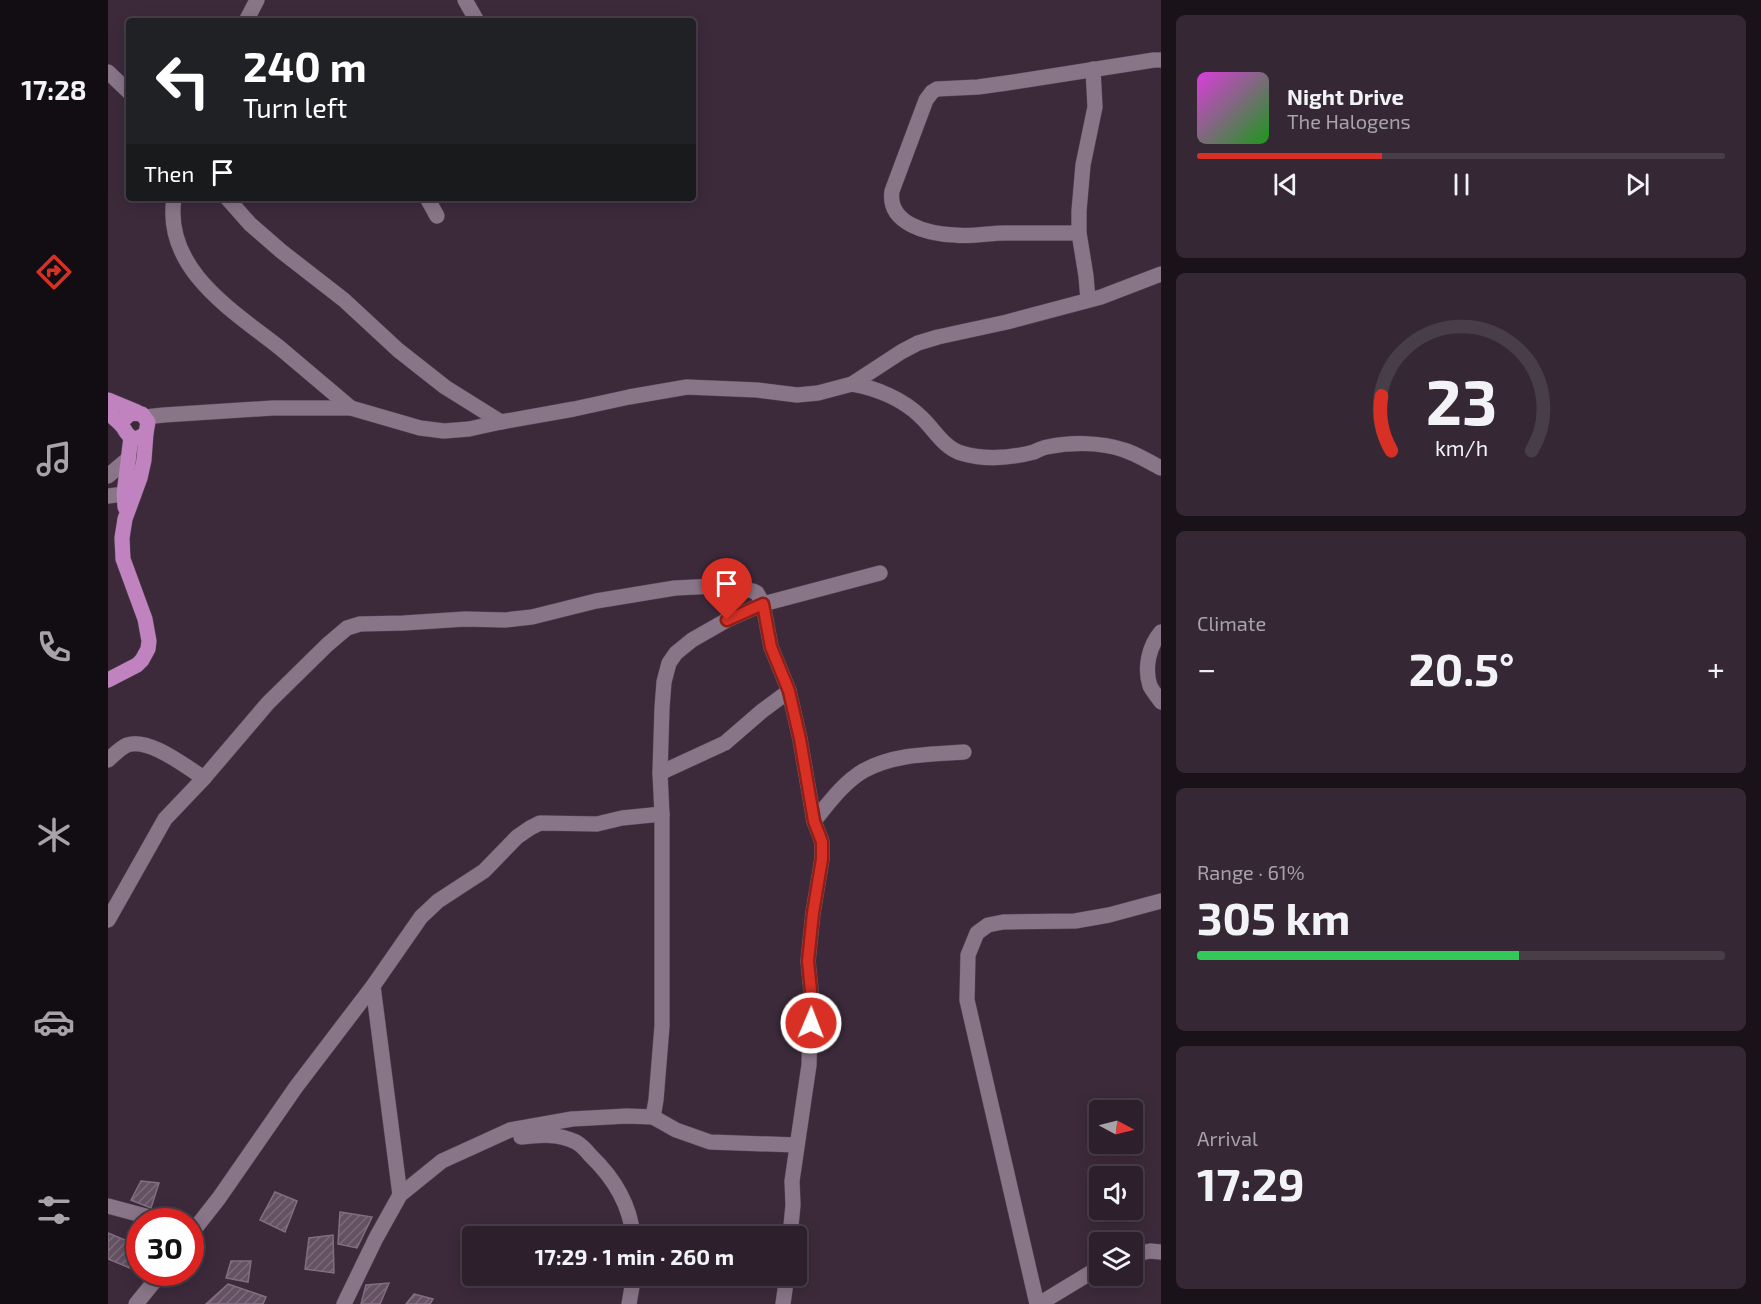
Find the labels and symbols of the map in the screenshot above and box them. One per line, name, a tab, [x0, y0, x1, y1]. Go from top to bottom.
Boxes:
pin	[701, 558, 752, 620]
position arrow	[779, 991, 843, 1055]
north arrow	[1089, 1100, 1143, 1154]
speed limit sign: 30	[126, 1208, 204, 1286]

